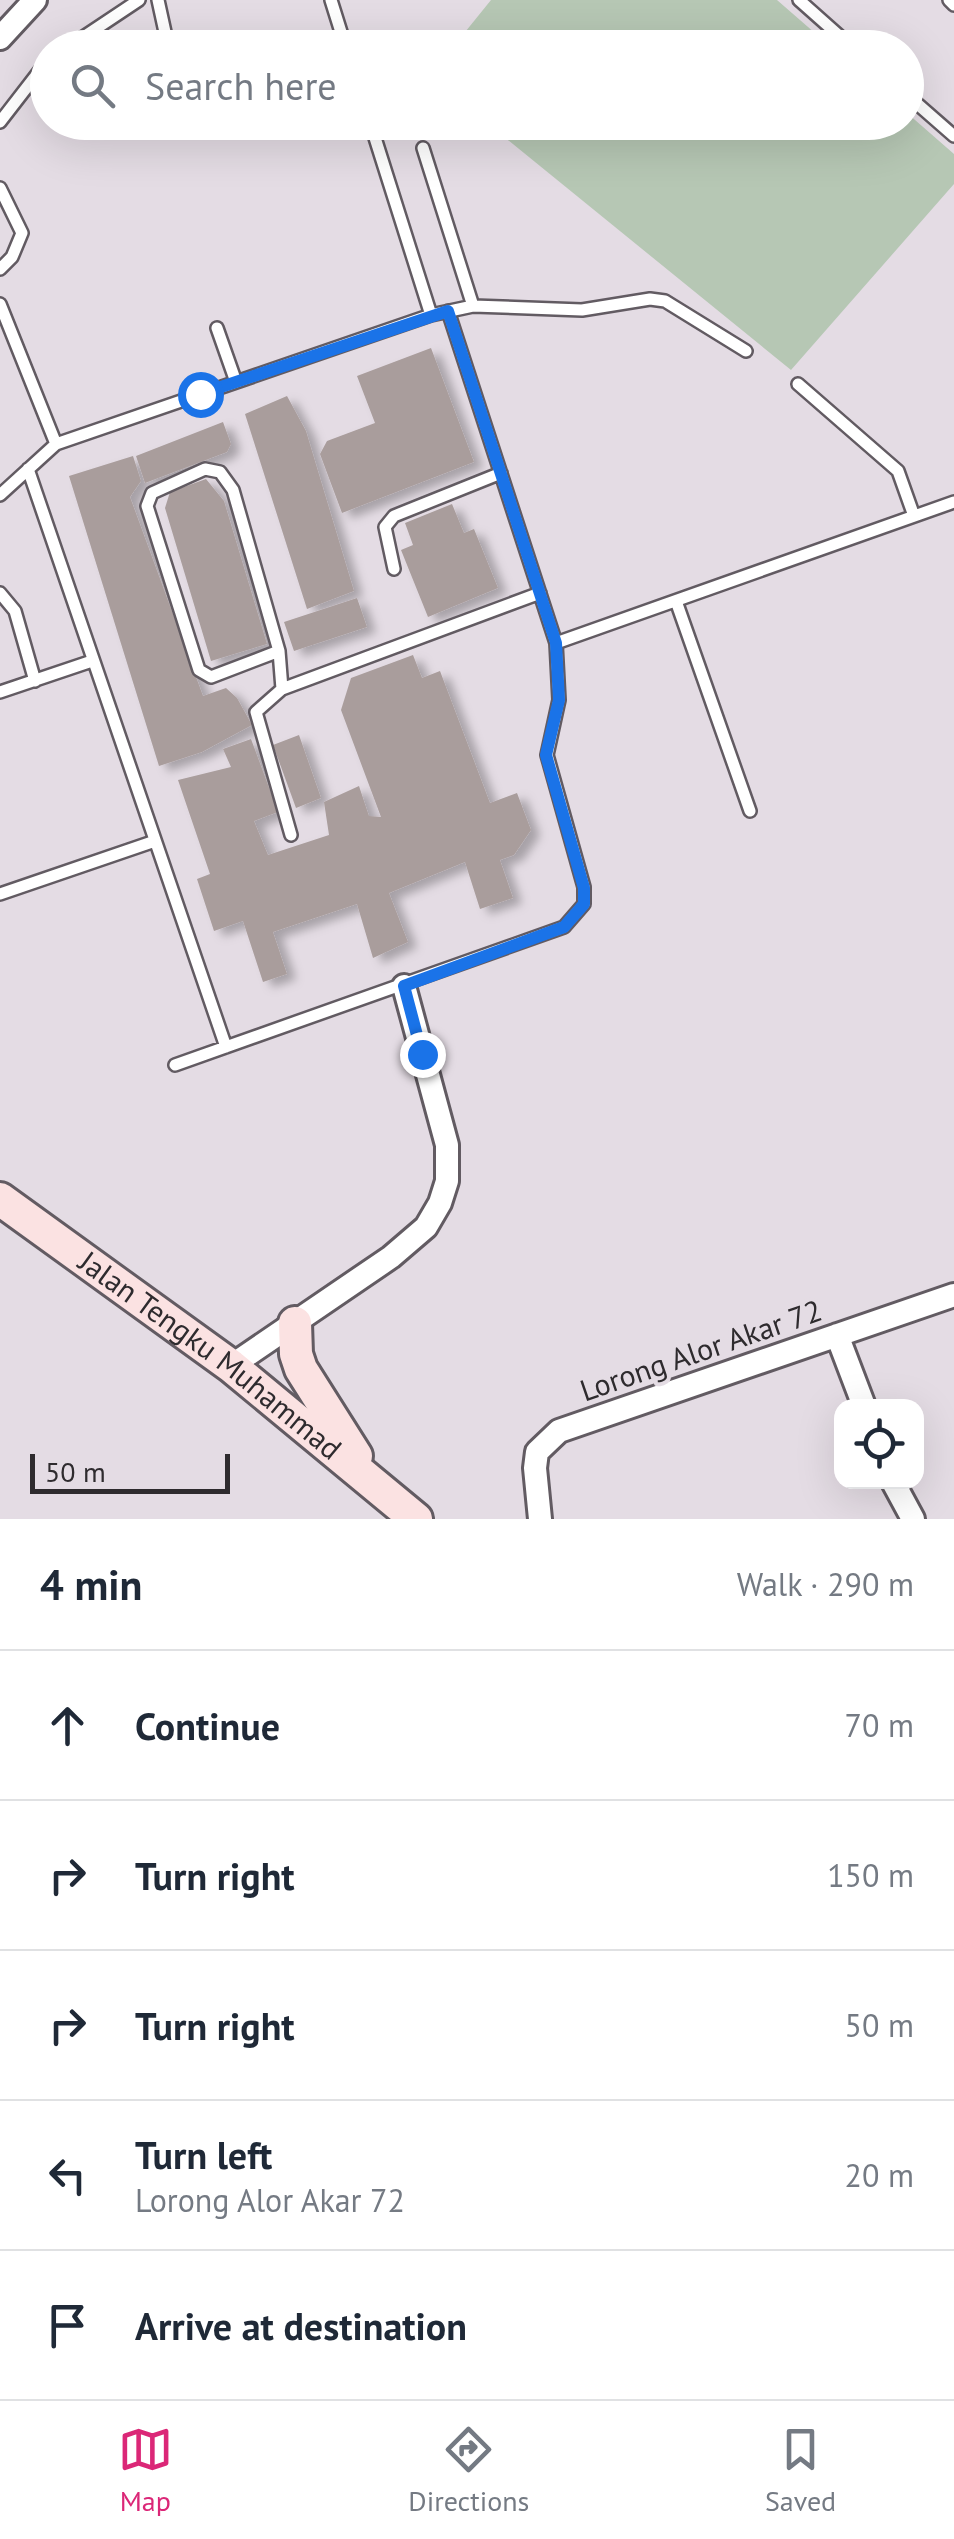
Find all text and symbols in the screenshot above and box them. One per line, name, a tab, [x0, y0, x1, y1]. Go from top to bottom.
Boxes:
search box	[30, 30, 924, 140]
icon: search	[65, 58, 120, 113]
text: Search here	[145, 61, 337, 110]
route start	[178, 372, 224, 418]
route end	[400, 1032, 446, 1078]
street label: Jalan Tengku Muhammad	[70, 1240, 350, 1467]
street label: Lorong Alor Akar 72	[575, 1290, 826, 1409]
map controls	[834, 1399, 924, 1489]
button: locate	[834, 1399, 924, 1489]
scale bar	[30, 1449, 230, 1494]
text: 50 m	[45, 1453, 106, 1490]
text: 4 min	[40, 1557, 142, 1612]
text: Walk · 290 m	[737, 1563, 914, 1605]
icon: ahead	[40, 1698, 95, 1753]
text: Continue	[135, 1701, 280, 1750]
text: 70 m	[845, 1704, 914, 1746]
icon: right	[40, 1848, 95, 1903]
text: Turn right	[135, 1851, 295, 1900]
text: 150 m	[827, 1854, 914, 1896]
icon: right	[40, 1998, 95, 2053]
text: Turn right	[135, 2001, 295, 2050]
text: 50 m	[845, 2004, 914, 2046]
text: Turn left	[135, 2130, 272, 2179]
icon: left	[40, 2148, 95, 2203]
text: 20 m	[845, 2154, 914, 2196]
text: Lorong Alor Akar 72	[135, 2179, 405, 2221]
icon: arrive	[40, 2298, 95, 2353]
text: Arrive at destination	[135, 2301, 467, 2350]
tab: Map	[118, 2422, 173, 2519]
tab: Directions	[408, 2422, 529, 2519]
tab: Saved	[765, 2422, 836, 2519]

